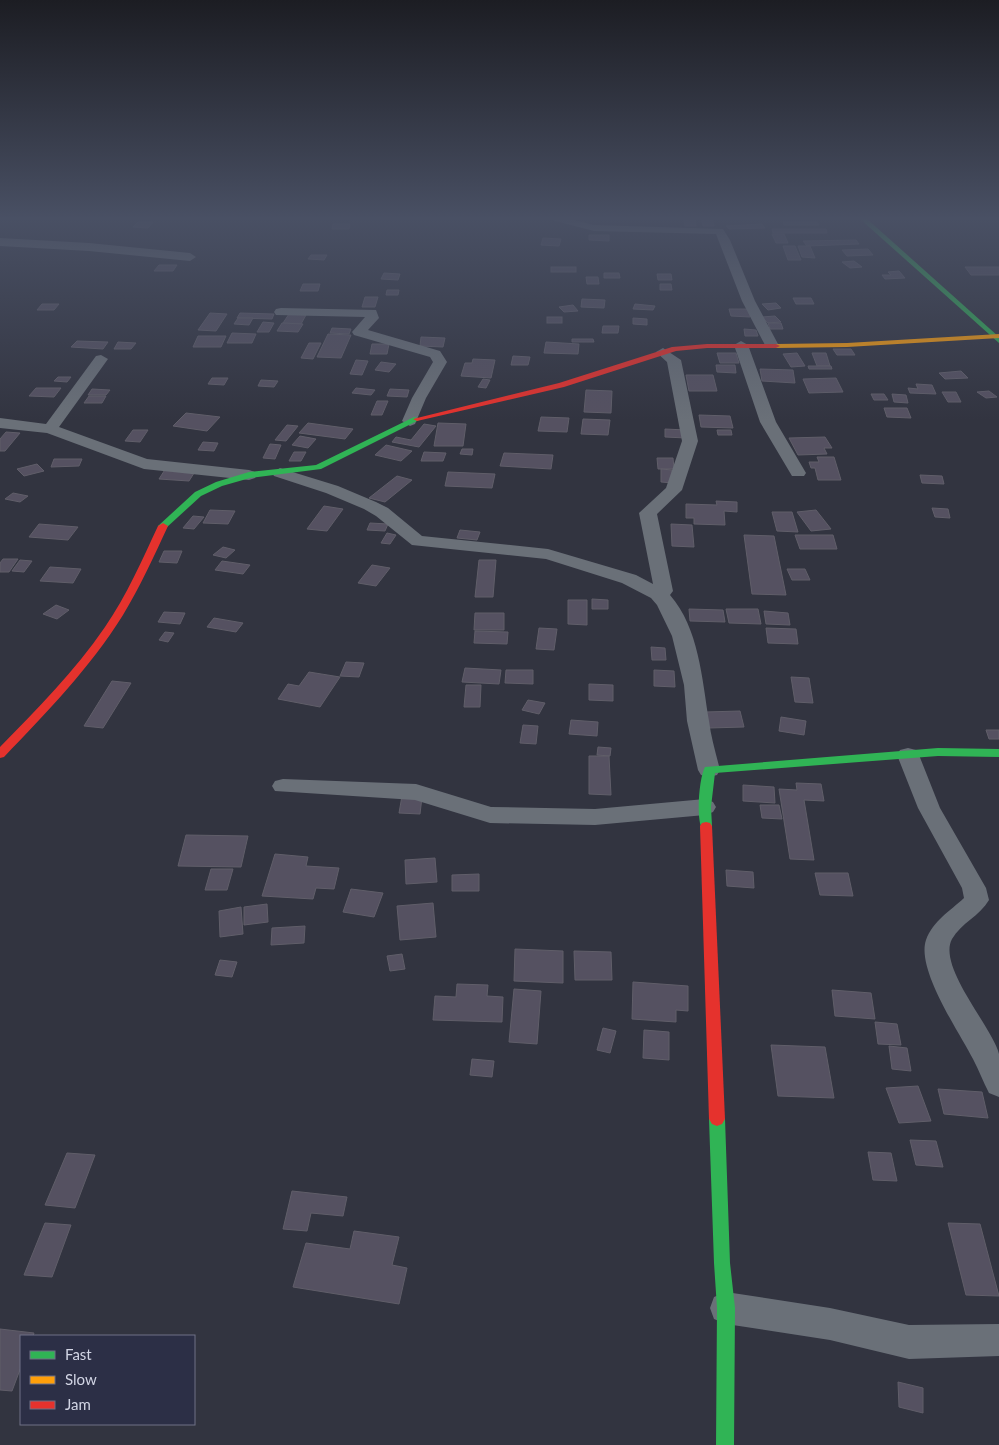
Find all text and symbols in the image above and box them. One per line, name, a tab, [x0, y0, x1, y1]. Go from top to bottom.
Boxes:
legend	[20, 1335, 195, 1425]
text: Fast	[65, 1345, 92, 1363]
text: Slow	[65, 1370, 97, 1388]
text: Jam	[65, 1395, 91, 1413]

